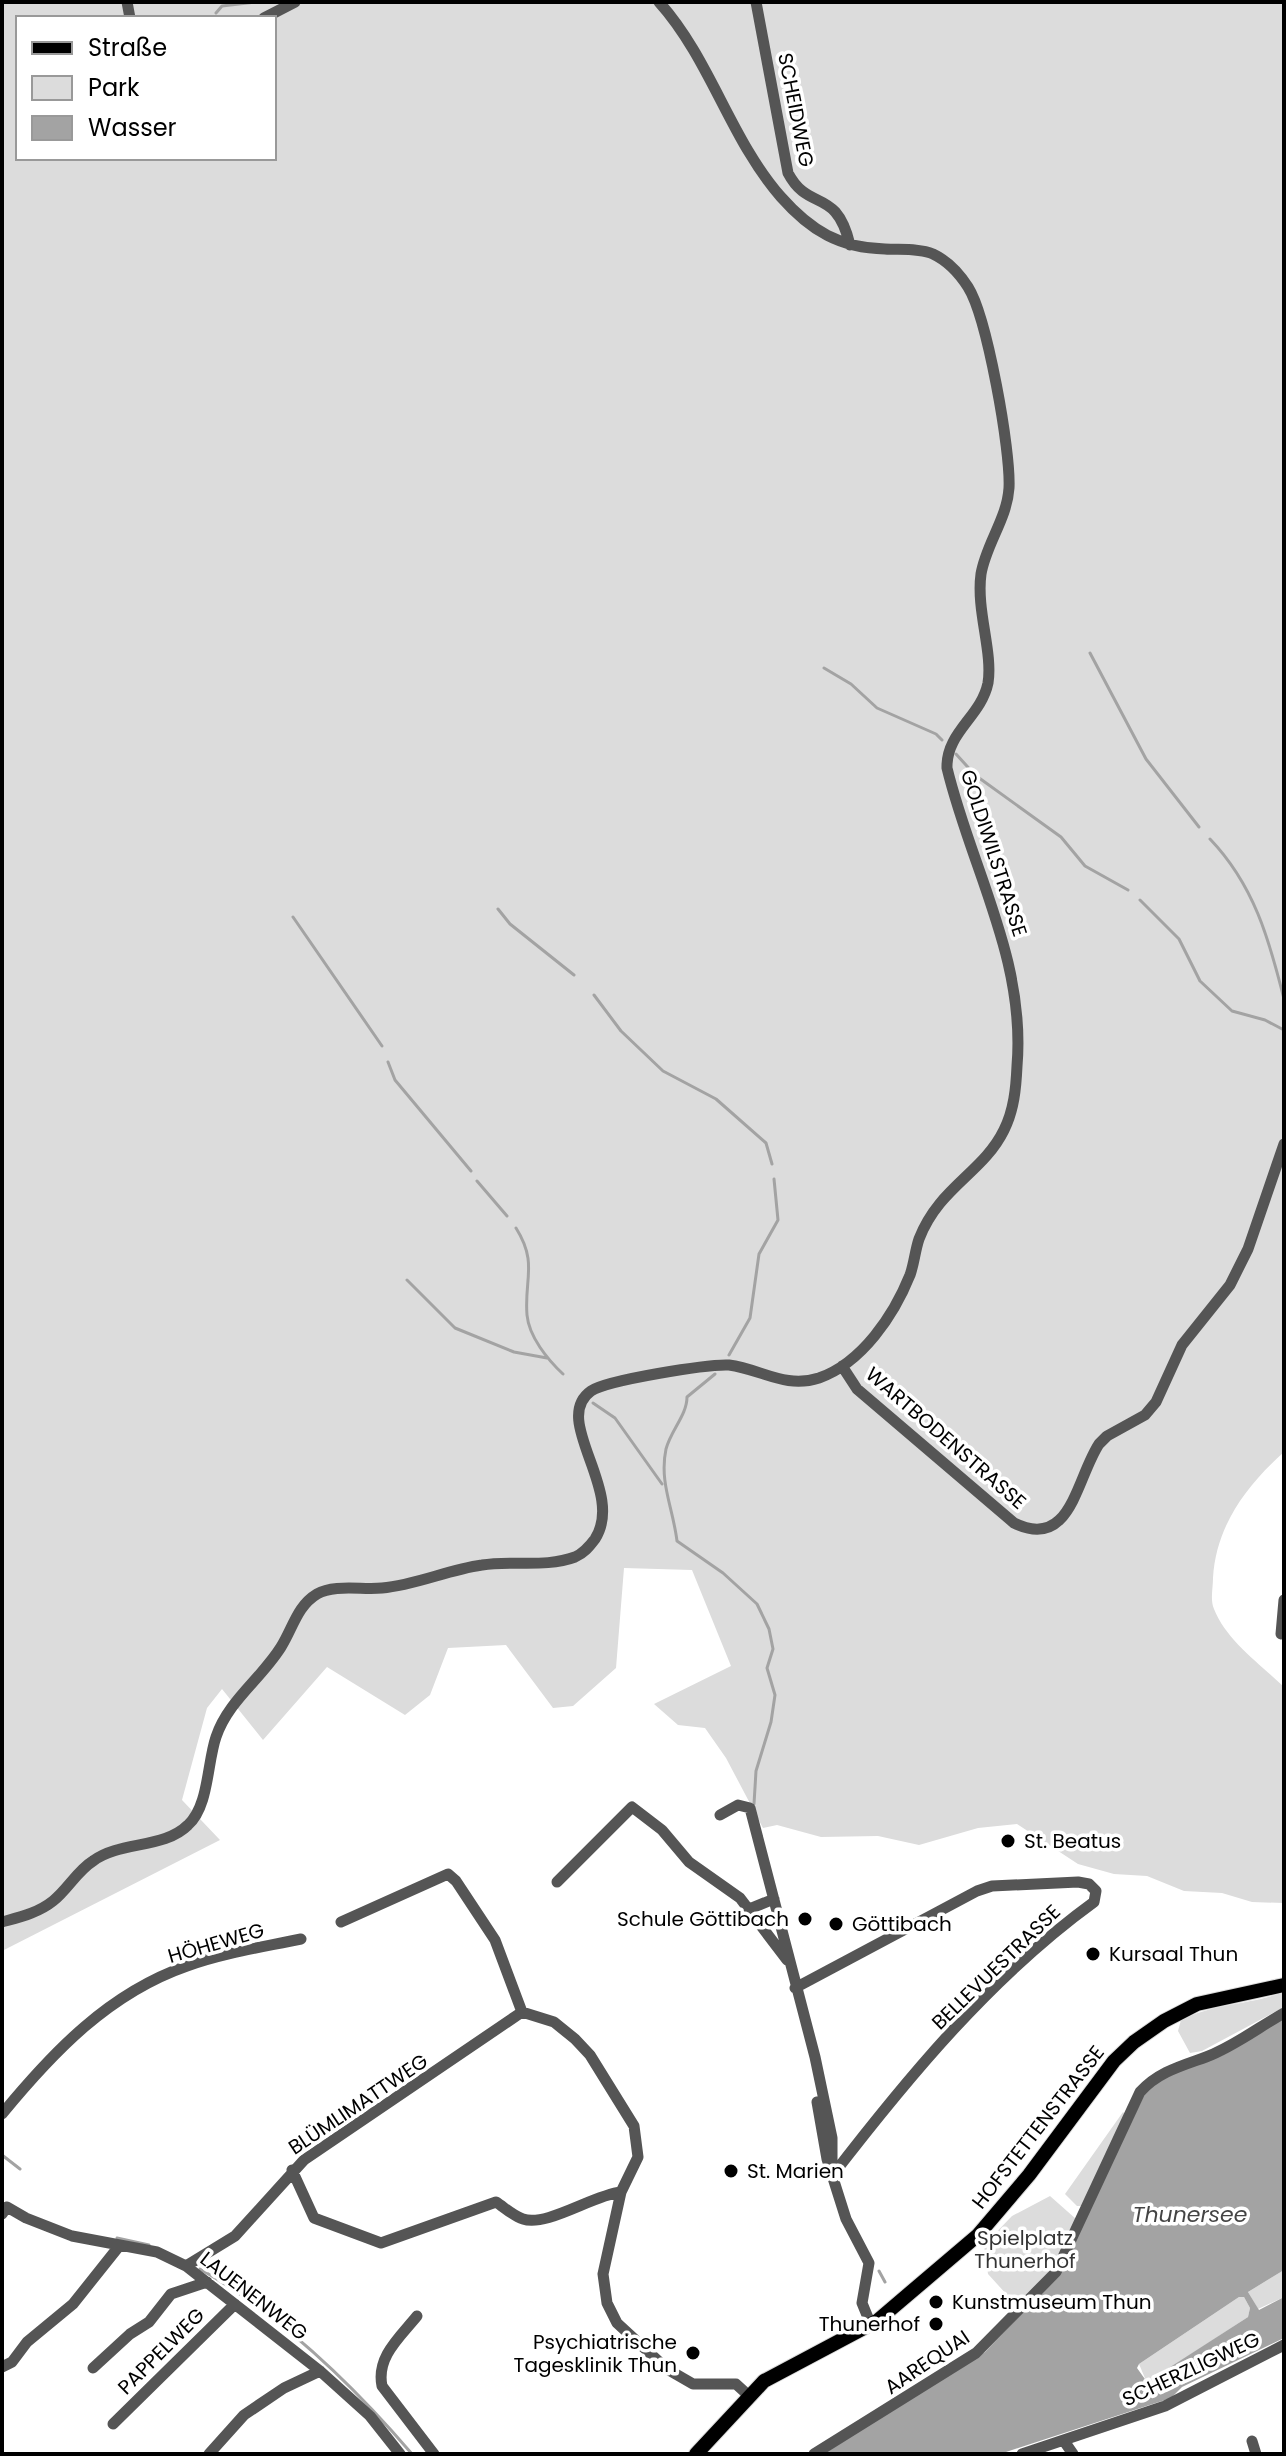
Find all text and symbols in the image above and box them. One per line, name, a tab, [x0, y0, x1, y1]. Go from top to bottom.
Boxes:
legend	[16, 16, 276, 160]
text: Straße	[88, 31, 167, 64]
street label: SCHEIDWEG	[771, 51, 821, 169]
text: Park	[88, 71, 140, 104]
text: Wasser	[88, 111, 177, 144]
street label: GOLDIWILSTRASSE	[954, 766, 1034, 940]
street label: WARTBODENSTRASSE	[860, 1360, 1032, 1516]
place label: St. Beatus	[1024, 1827, 1121, 1855]
marker: St. Beatus	[999, 1832, 1017, 1850]
street label: BELLEVUESTRASSE	[925, 1898, 1067, 2036]
place label: Schule Göttibach	[617, 1905, 789, 1933]
marker: Schule Göttibach	[796, 1910, 814, 1928]
place label: Göttibach	[852, 1910, 952, 1938]
marker: Göttibach	[827, 1915, 845, 1933]
street label: HÖHEWEG	[165, 1916, 267, 1970]
place label: Kursaal Thun	[1109, 1940, 1238, 1968]
marker: Kursaal Thun	[1084, 1945, 1102, 1963]
street label: HOFSTETTENSTRASSE	[965, 2039, 1111, 2215]
street label: BLÜMLIMATTWEG	[283, 2047, 433, 2161]
place label: St. Marien	[747, 2157, 844, 2185]
marker: St. Marien	[722, 2162, 740, 2180]
water label: Thunersee	[1133, 2199, 1247, 2230]
park label: Spielplatz Thunerhof	[974, 2224, 1076, 2275]
street label: LAUENENWEG	[194, 2245, 314, 2347]
place label: Kunstmuseum Thun	[952, 2288, 1152, 2316]
marker: Kunstmuseum Thun	[927, 2293, 945, 2311]
street label: PAPPELWEG	[111, 2301, 211, 2401]
place label: Thunerhof	[819, 2310, 920, 2338]
marker: Thunerhof	[927, 2315, 945, 2333]
street label: AAREQUAI	[879, 2323, 975, 2401]
street label: SCHERZLIGWEG	[1118, 2325, 1264, 2413]
place label: Psychiatrische Tagesklinik Thun	[514, 2328, 677, 2379]
marker: Psychiatrische Tagesklinik Thun	[684, 2344, 702, 2362]

